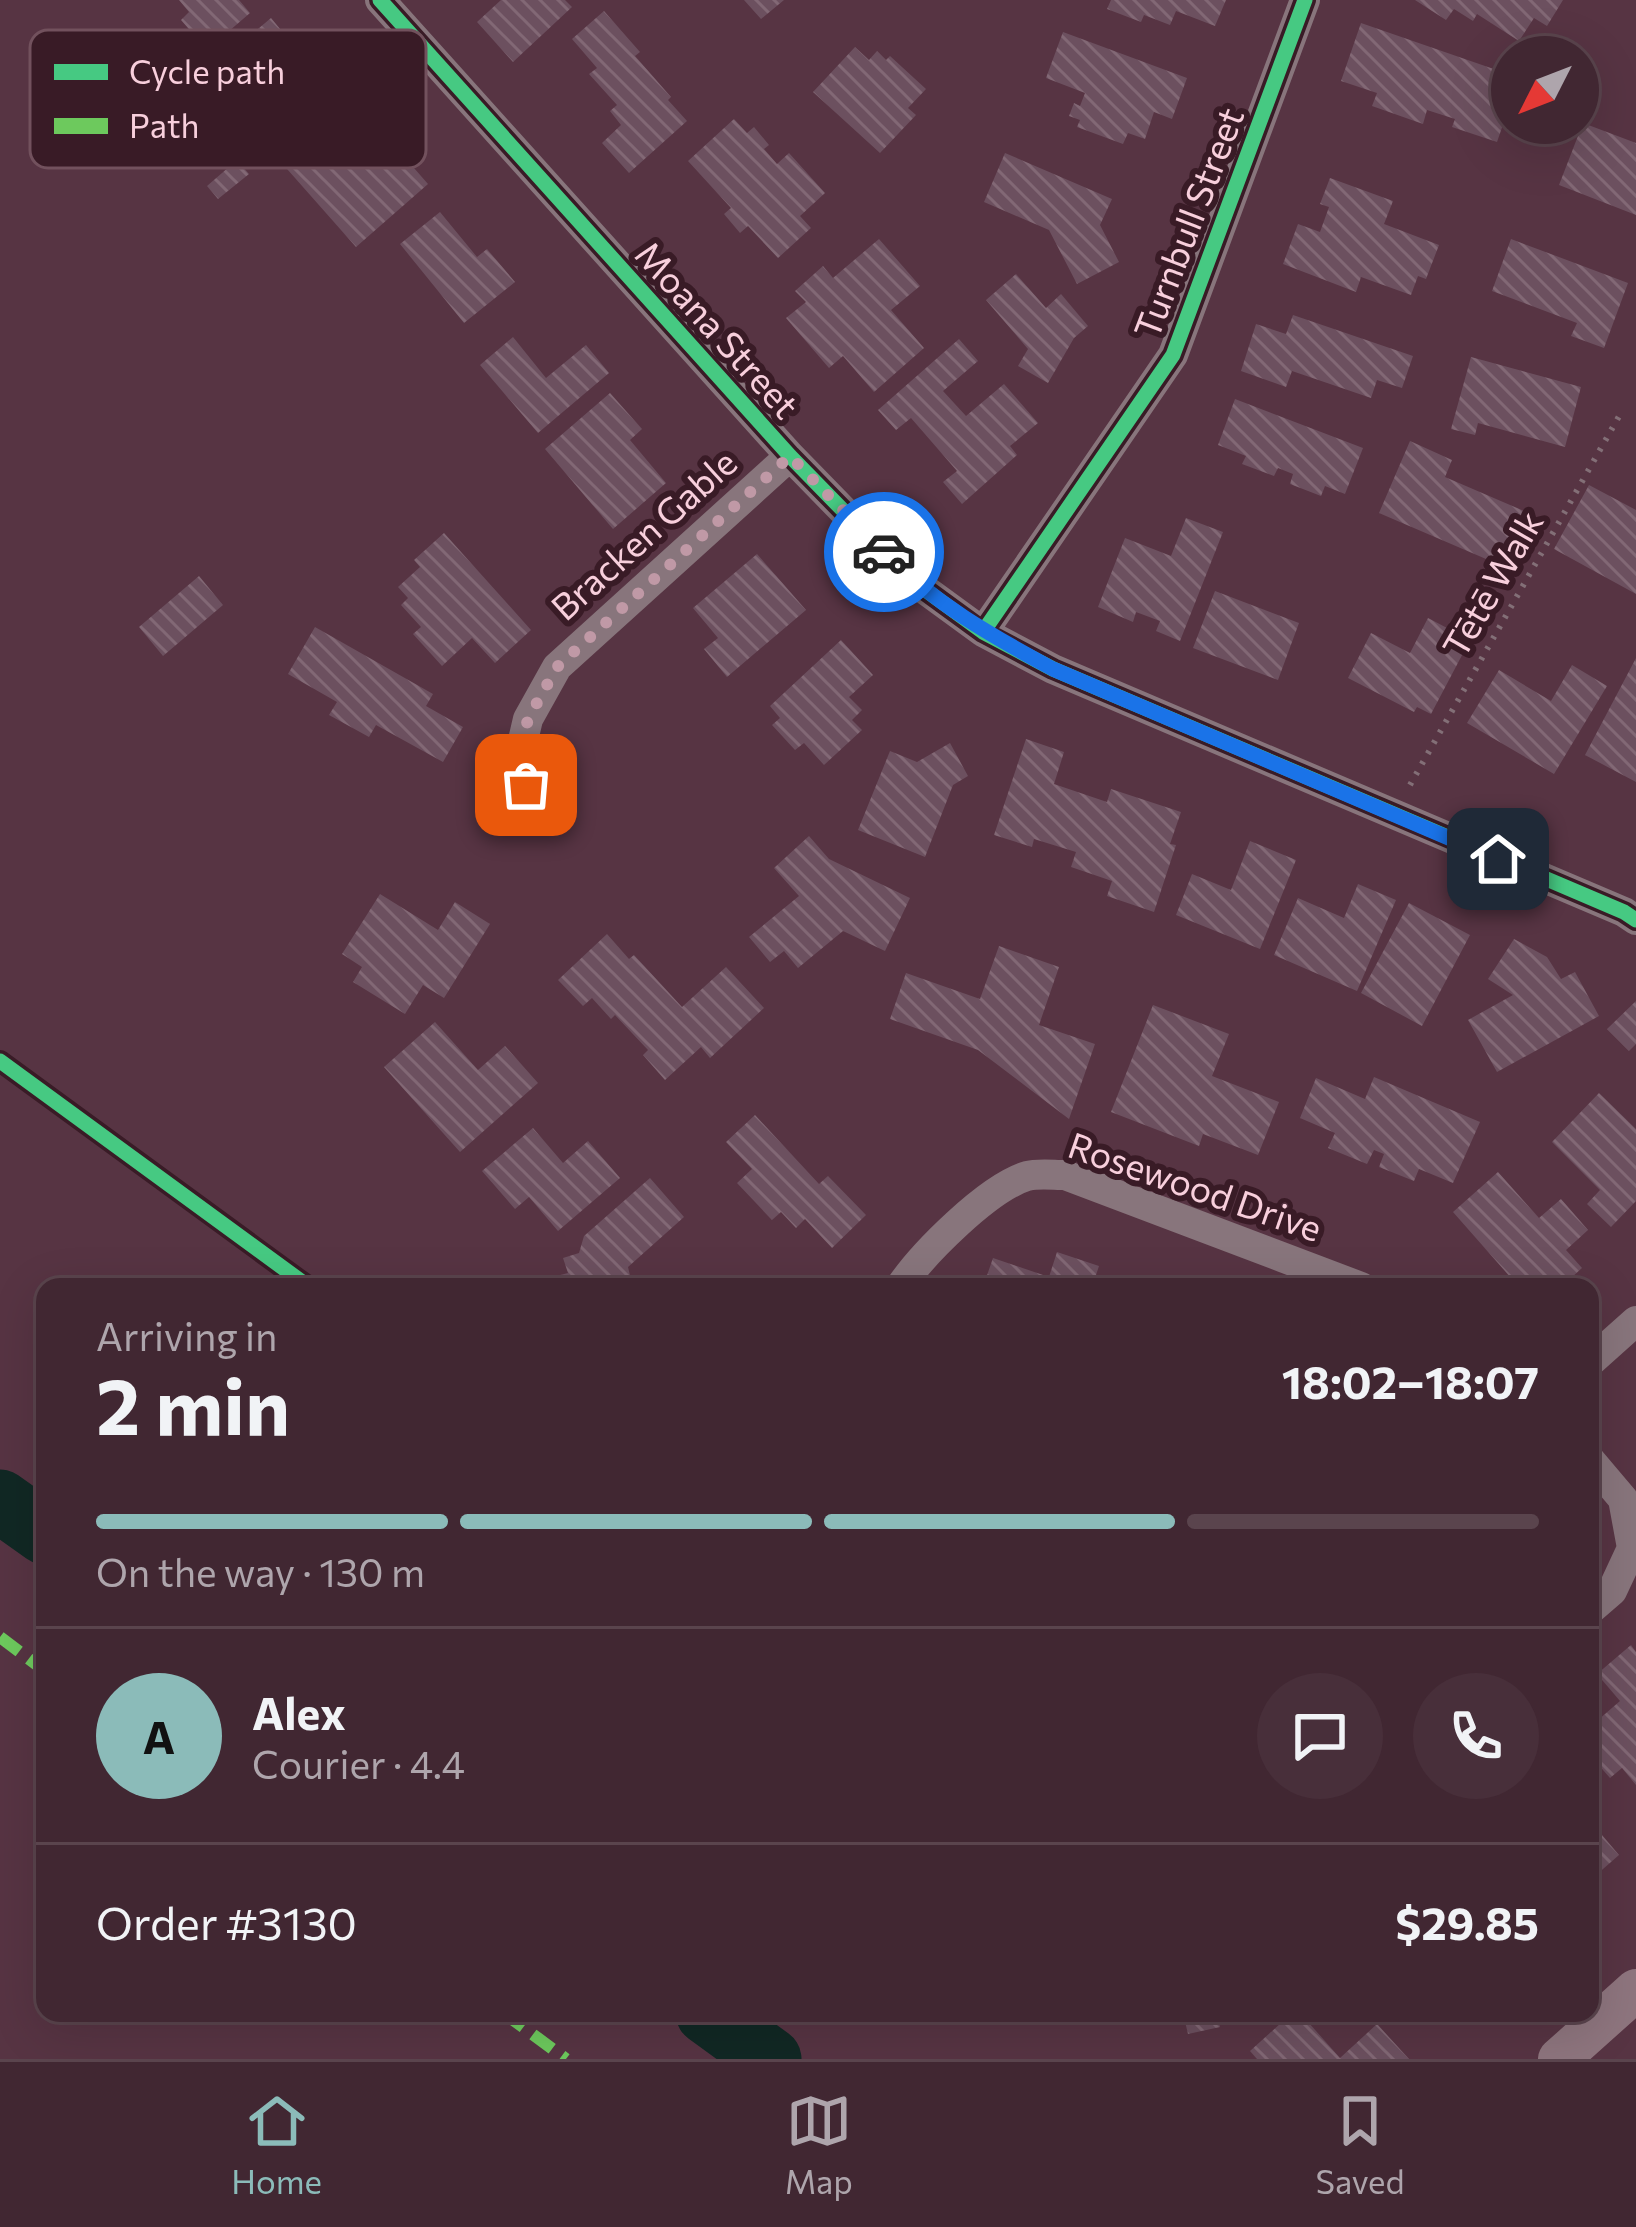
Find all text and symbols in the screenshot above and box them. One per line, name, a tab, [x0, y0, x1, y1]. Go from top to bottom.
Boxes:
legend	[30, 30, 426, 168]
north arrow	[1491, 36, 1599, 144]
map controls	[1491, 36, 1599, 144]
text: Cycle path	[129, 50, 285, 91]
street label: Turnbull Street	[1123, 101, 1251, 344]
text: Path	[129, 104, 199, 145]
street label: Moana Street	[628, 231, 809, 426]
street label: Bracken Gable	[541, 439, 744, 628]
courier	[824, 492, 944, 612]
street label: Tētē Walk	[1432, 502, 1551, 664]
icon: car	[851, 519, 917, 585]
pin	[475, 734, 577, 836]
icon: bag	[493, 752, 559, 818]
pin	[1447, 808, 1549, 910]
icon: home	[1465, 826, 1531, 892]
street label: Rosewood Drive	[1063, 1121, 1328, 1249]
text: Arriving in	[96, 1311, 277, 1359]
text: 18:02–18:07	[1282, 1353, 1539, 1408]
text: 2 min	[96, 1356, 290, 1451]
text: On the way · 130 m	[96, 1547, 425, 1595]
button: chat	[1257, 1673, 1383, 1799]
button: phone	[1413, 1673, 1539, 1799]
text: Alex	[252, 1684, 346, 1739]
text: A	[143, 1708, 175, 1763]
text: Courier · 4.4	[252, 1739, 465, 1787]
text: Order #3130	[96, 1894, 357, 1949]
text: $29.85	[1395, 1894, 1539, 1949]
tab: Home	[231, 2088, 322, 2201]
tab: Map	[785, 2088, 853, 2201]
tab: Saved	[1316, 2088, 1405, 2201]

